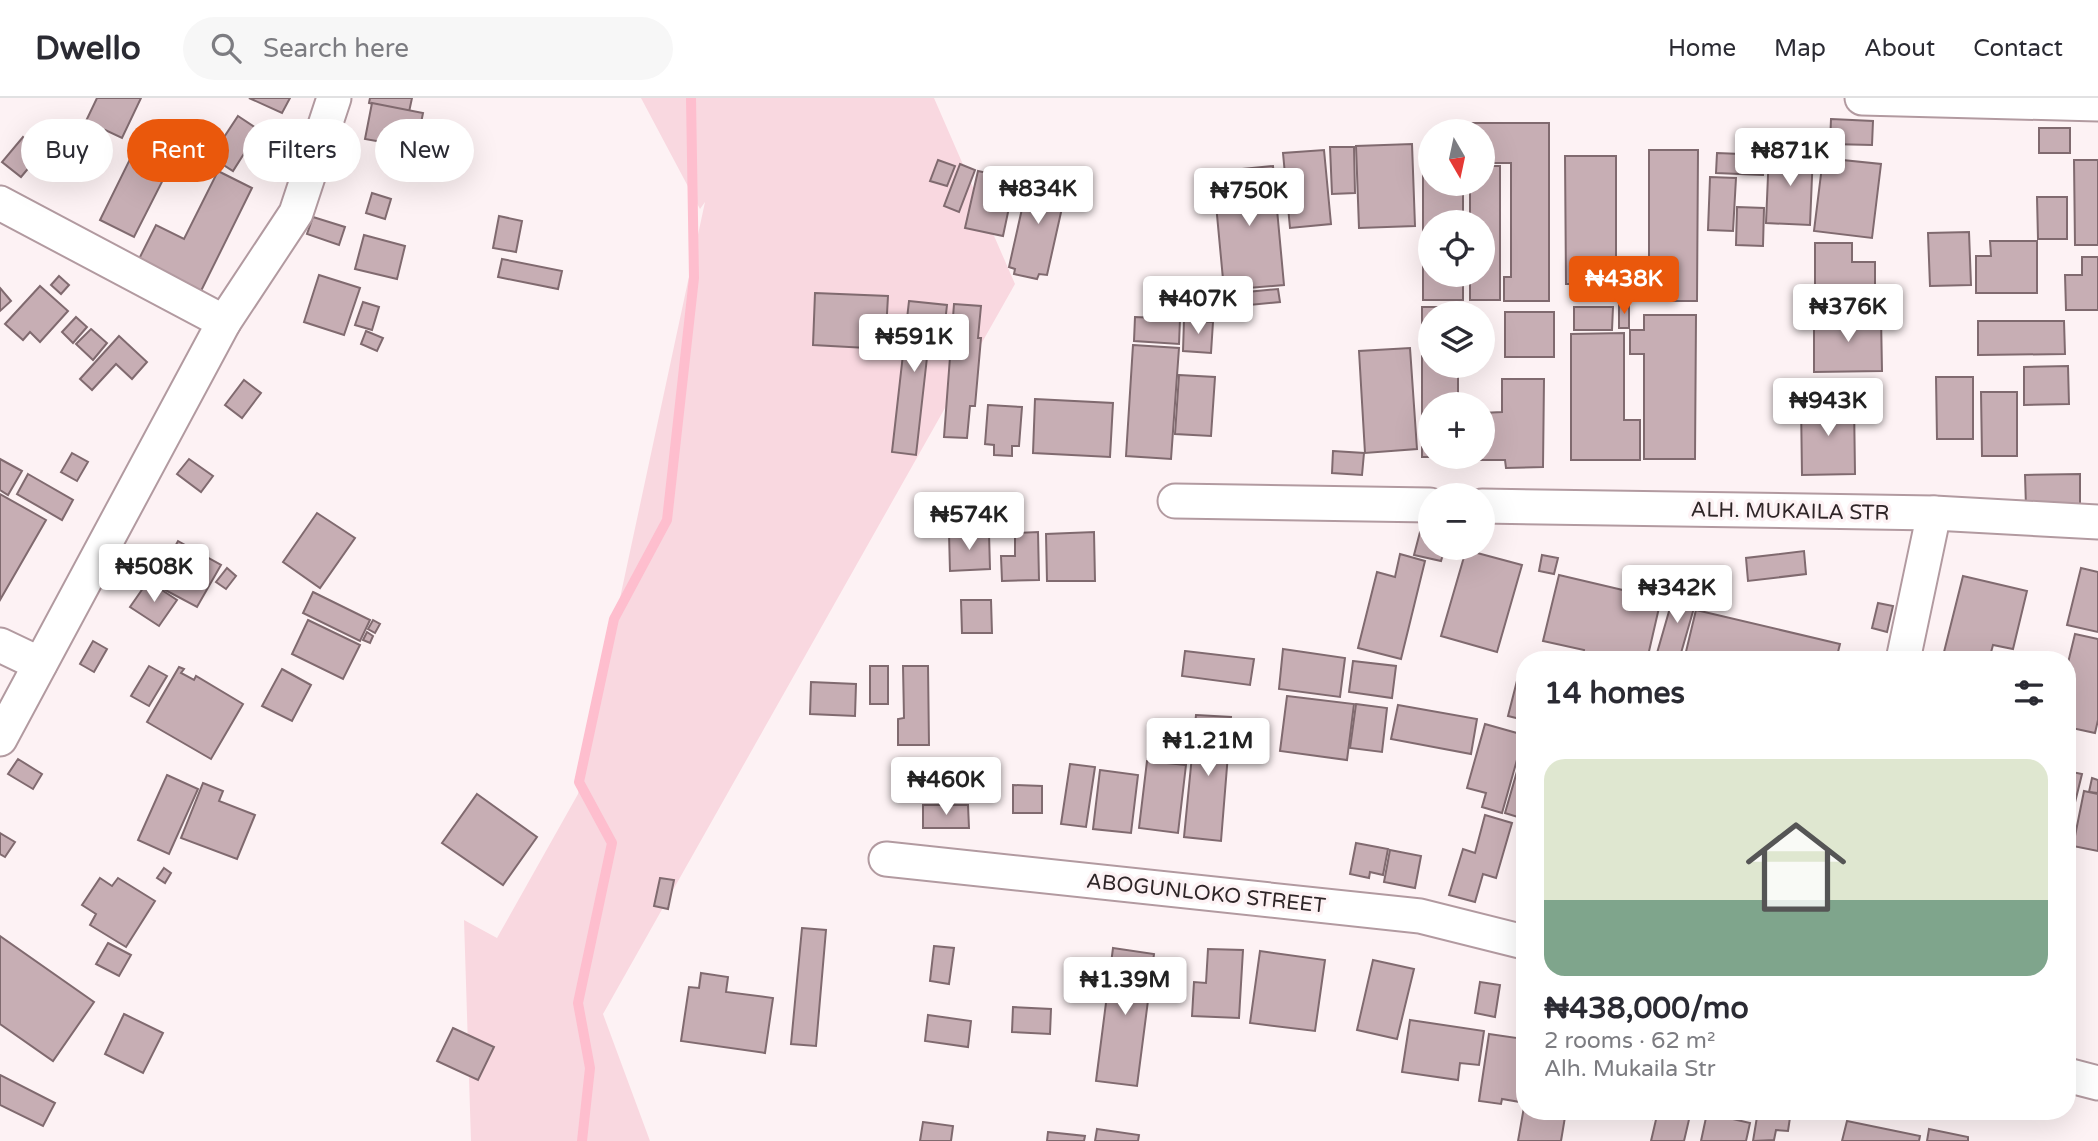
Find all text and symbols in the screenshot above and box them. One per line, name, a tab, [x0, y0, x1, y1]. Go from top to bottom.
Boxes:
search box	[183, 17, 673, 80]
text: Dwello	[35, 29, 141, 68]
icon: search	[207, 29, 245, 67]
text: Search here	[263, 33, 409, 64]
text: Home	[1668, 34, 1736, 63]
text: Map	[1774, 34, 1826, 63]
text: About	[1864, 34, 1935, 63]
text: Contact	[1973, 34, 2063, 63]
chip: Buy	[21, 119, 113, 182]
chip: Rent	[127, 119, 229, 182]
chip: Filters	[243, 119, 361, 182]
chip: New	[375, 119, 474, 182]
north arrow	[1418, 119, 1494, 196]
map controls	[1418, 119, 1495, 560]
pin: ₦871K	[1741, 129, 1839, 188]
text: ₦871K	[1751, 137, 1829, 165]
pin: ₦834K	[989, 166, 1087, 226]
pin: ₦750K	[1200, 169, 1298, 228]
text: ₦834K	[999, 175, 1077, 203]
text: ₦750K	[1210, 177, 1288, 205]
button: locate	[1418, 210, 1495, 287]
pin: ₦438K	[1575, 256, 1673, 316]
text: ₦438K	[1585, 265, 1663, 293]
pin: ₦407K	[1149, 276, 1247, 336]
text: ₦407K	[1159, 285, 1237, 313]
pin: ₦376K	[1799, 285, 1897, 344]
text: ₦376K	[1809, 293, 1887, 321]
button: layers	[1418, 301, 1495, 378]
pin: ₦591K	[865, 314, 963, 374]
text: ₦591K	[875, 323, 953, 351]
pin: ₦943K	[1779, 378, 1877, 438]
text: ₦943K	[1789, 387, 1867, 415]
button: +	[1418, 392, 1495, 469]
button: −	[1418, 483, 1495, 560]
pin: ₦574K	[920, 492, 1018, 552]
street label: ALH. MUKAILA STR	[1690, 497, 1890, 526]
text: ₦574K	[930, 501, 1008, 529]
pin: ₦508K	[105, 545, 203, 604]
text: ₦508K	[115, 553, 193, 581]
pin: ₦342K	[1628, 566, 1726, 625]
text: ₦342K	[1638, 574, 1716, 602]
icon: filters	[2010, 674, 2048, 712]
text: 14 homes	[1544, 675, 1685, 712]
pin: ₦1.21M	[1151, 718, 1265, 778]
text: ₦1.21M	[1163, 727, 1253, 755]
pin: ₦460K	[897, 758, 995, 817]
text: ₦460K	[907, 766, 985, 794]
icon: home	[1733, 804, 1859, 930]
street label: ABOGUNLOKO STREET	[1085, 868, 1327, 919]
pin: ₦1.39M	[1068, 958, 1182, 1017]
text: ₦1.39M	[1080, 966, 1170, 994]
text: ₦438,000/mo	[1544, 990, 1749, 1027]
text: 2 rooms · 62 m²	[1544, 1027, 1715, 1055]
text: Alh. Mukaila Str	[1544, 1055, 1716, 1083]

